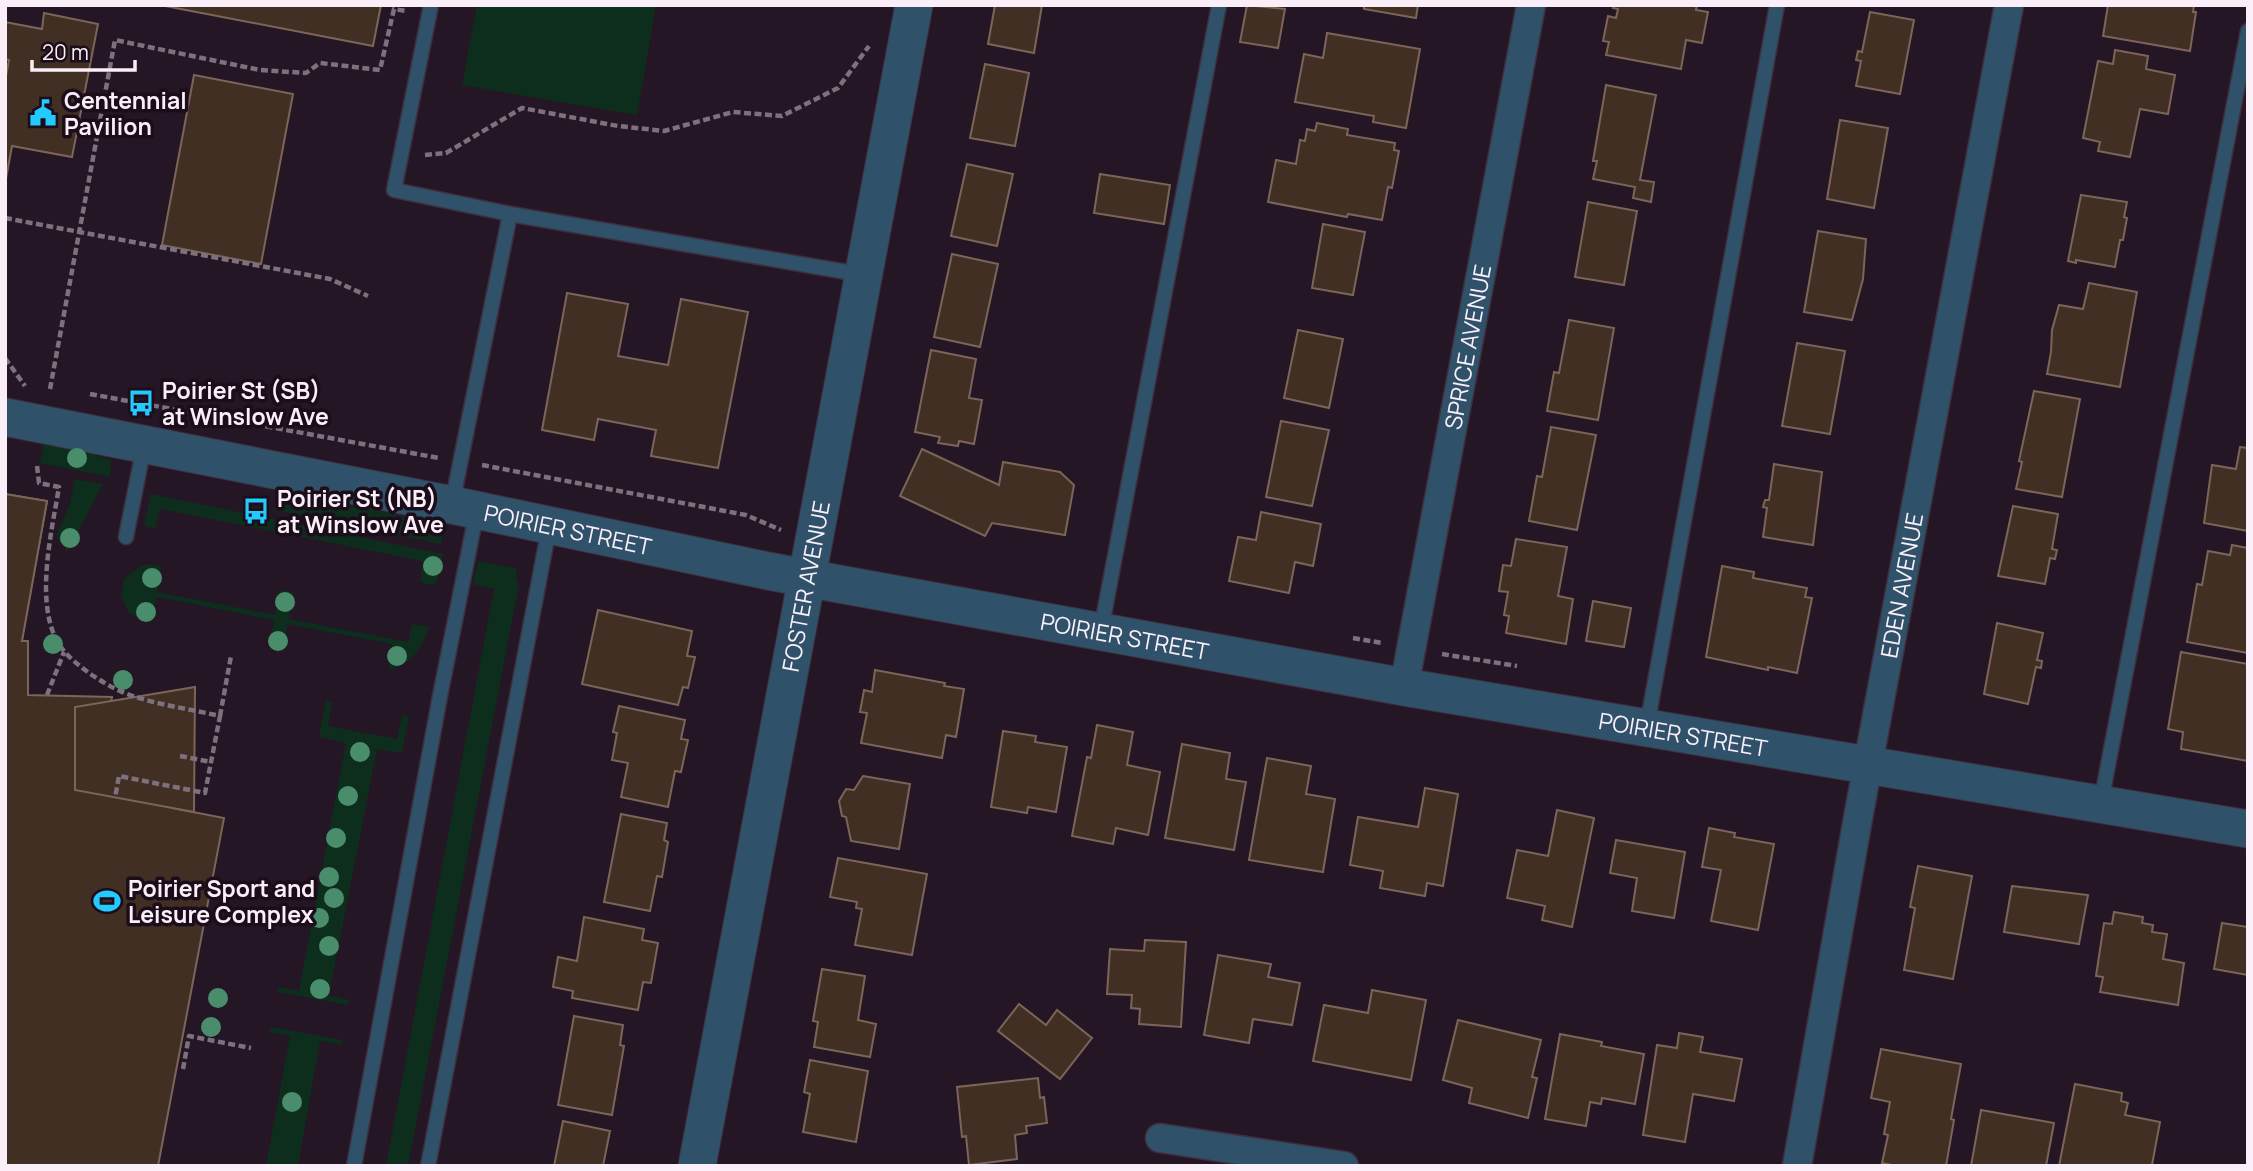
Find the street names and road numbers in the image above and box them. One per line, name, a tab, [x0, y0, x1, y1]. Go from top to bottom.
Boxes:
street label: SPRICE AVENUE	[1436, 262, 1498, 432]
street label: POIRIER STREET	[481, 496, 655, 562]
street label: FOSTER AVENUE	[774, 498, 837, 674]
street label: EDEN AVENUE	[1872, 510, 1930, 661]
street label: POIRIER STREET	[1038, 605, 1212, 667]
street label: POIRIER STREET	[1596, 704, 1770, 764]

